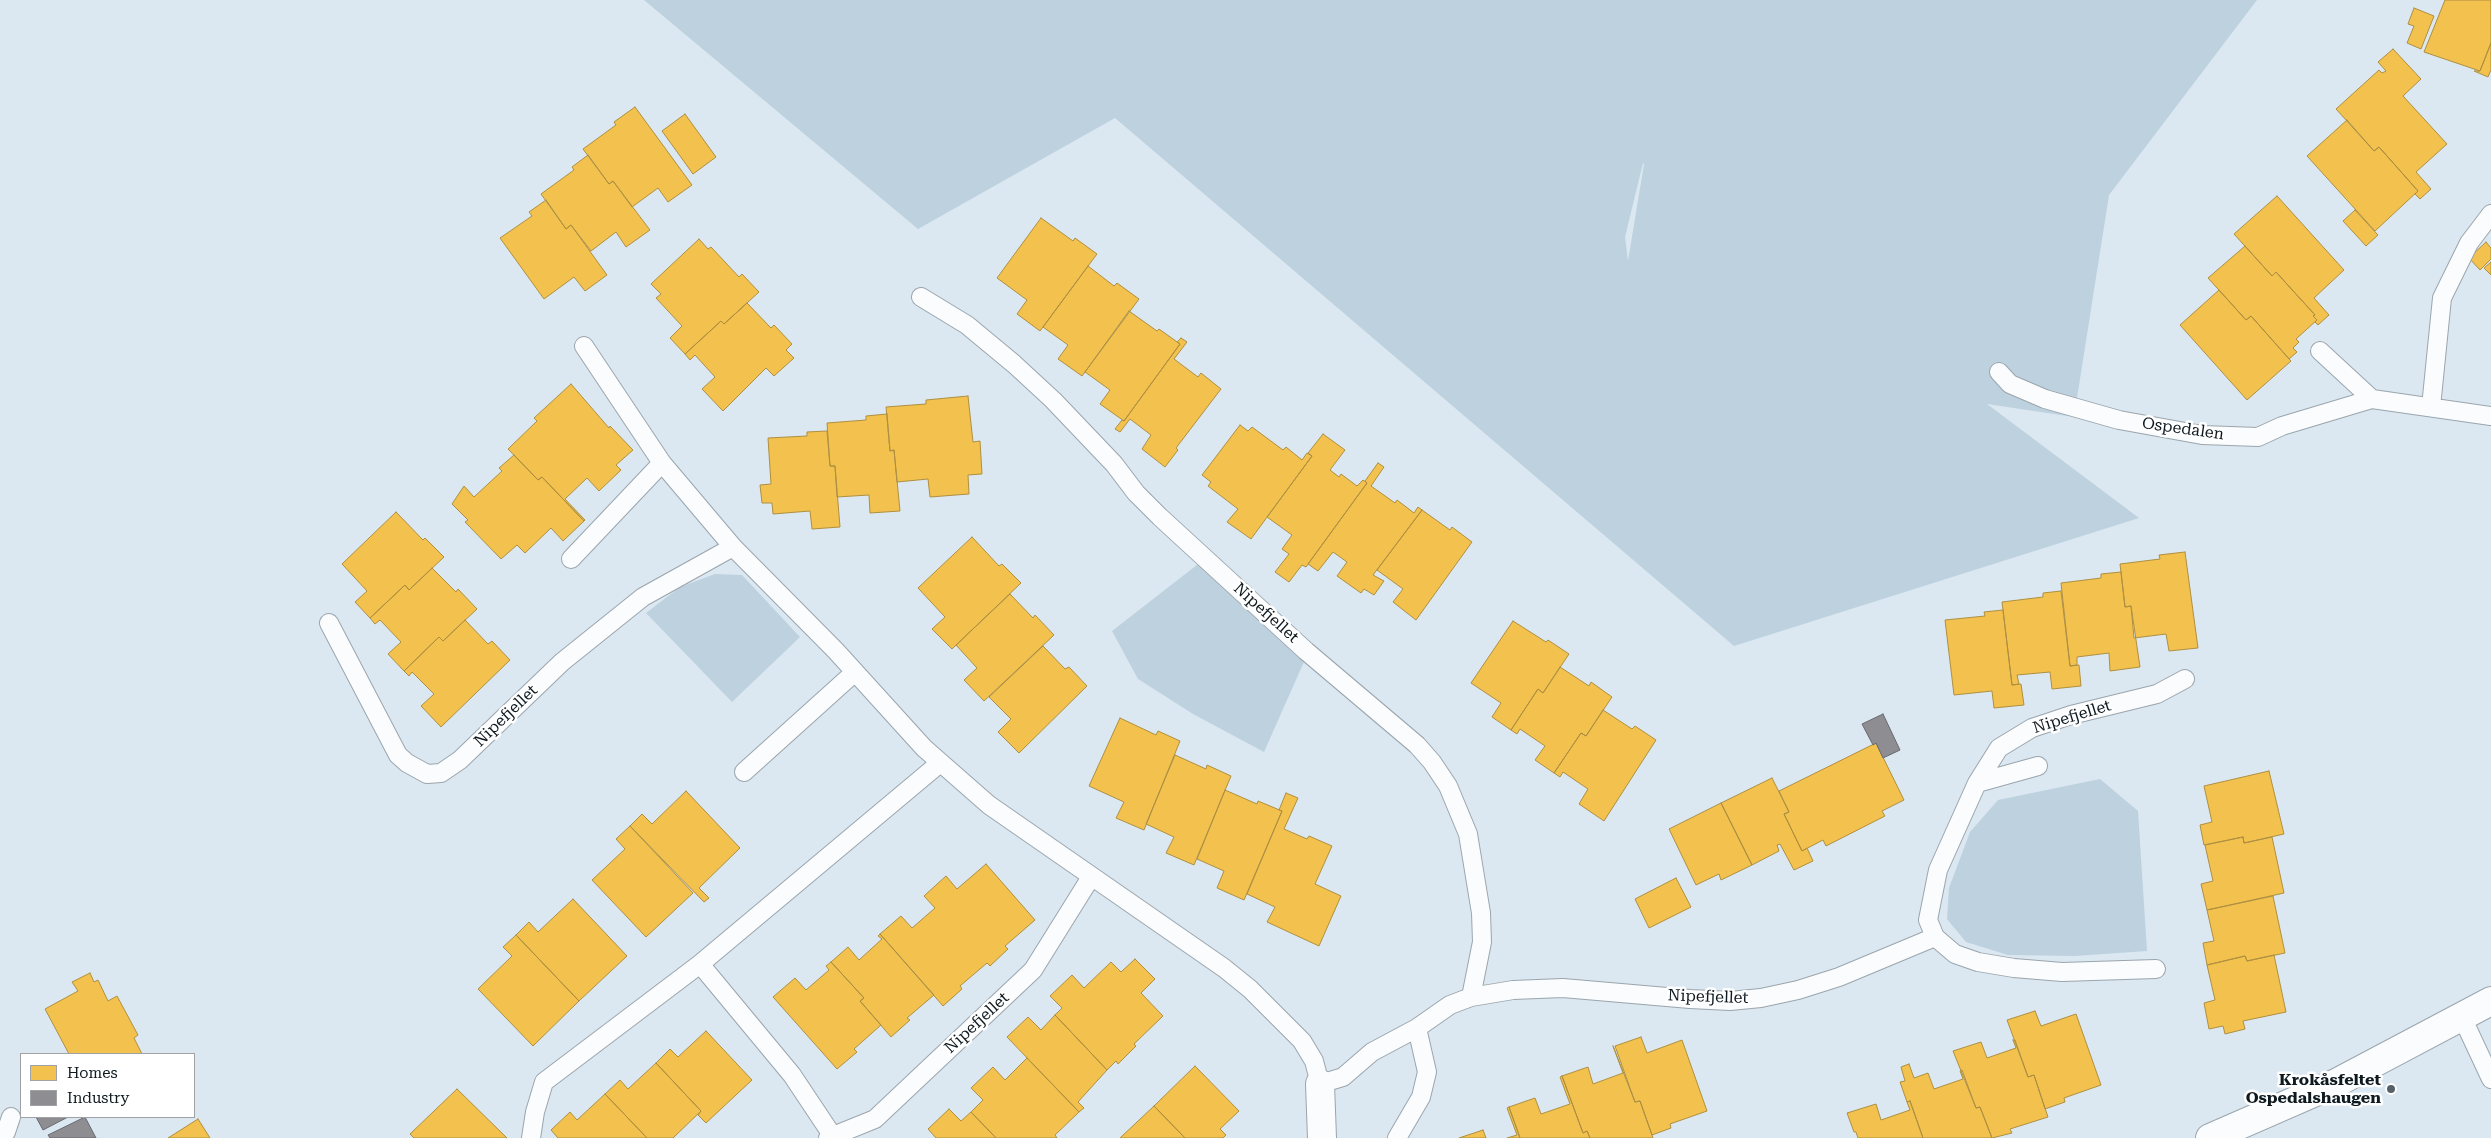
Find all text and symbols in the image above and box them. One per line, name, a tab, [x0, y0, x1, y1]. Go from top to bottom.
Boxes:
street label: Ospedalen	[2141, 414, 2225, 444]
street label: Nipefjellet	[1230, 579, 1302, 647]
street label: Nipefjellet	[470, 681, 542, 751]
street label: Nipefjellet	[2030, 696, 2114, 738]
street label: Nipefjellet	[1667, 986, 1749, 1008]
street label: Nipefjellet	[941, 988, 1013, 1058]
legend	[20, 1053, 195, 1118]
text: Homes	[67, 1064, 118, 1082]
place label: Krokåsfeltet Ospedalshaugen	[2246, 1070, 2381, 1108]
marker: Krokåsfeltet Ospedalshaugen	[2385, 1083, 2397, 1095]
text: Industry	[67, 1089, 129, 1107]

